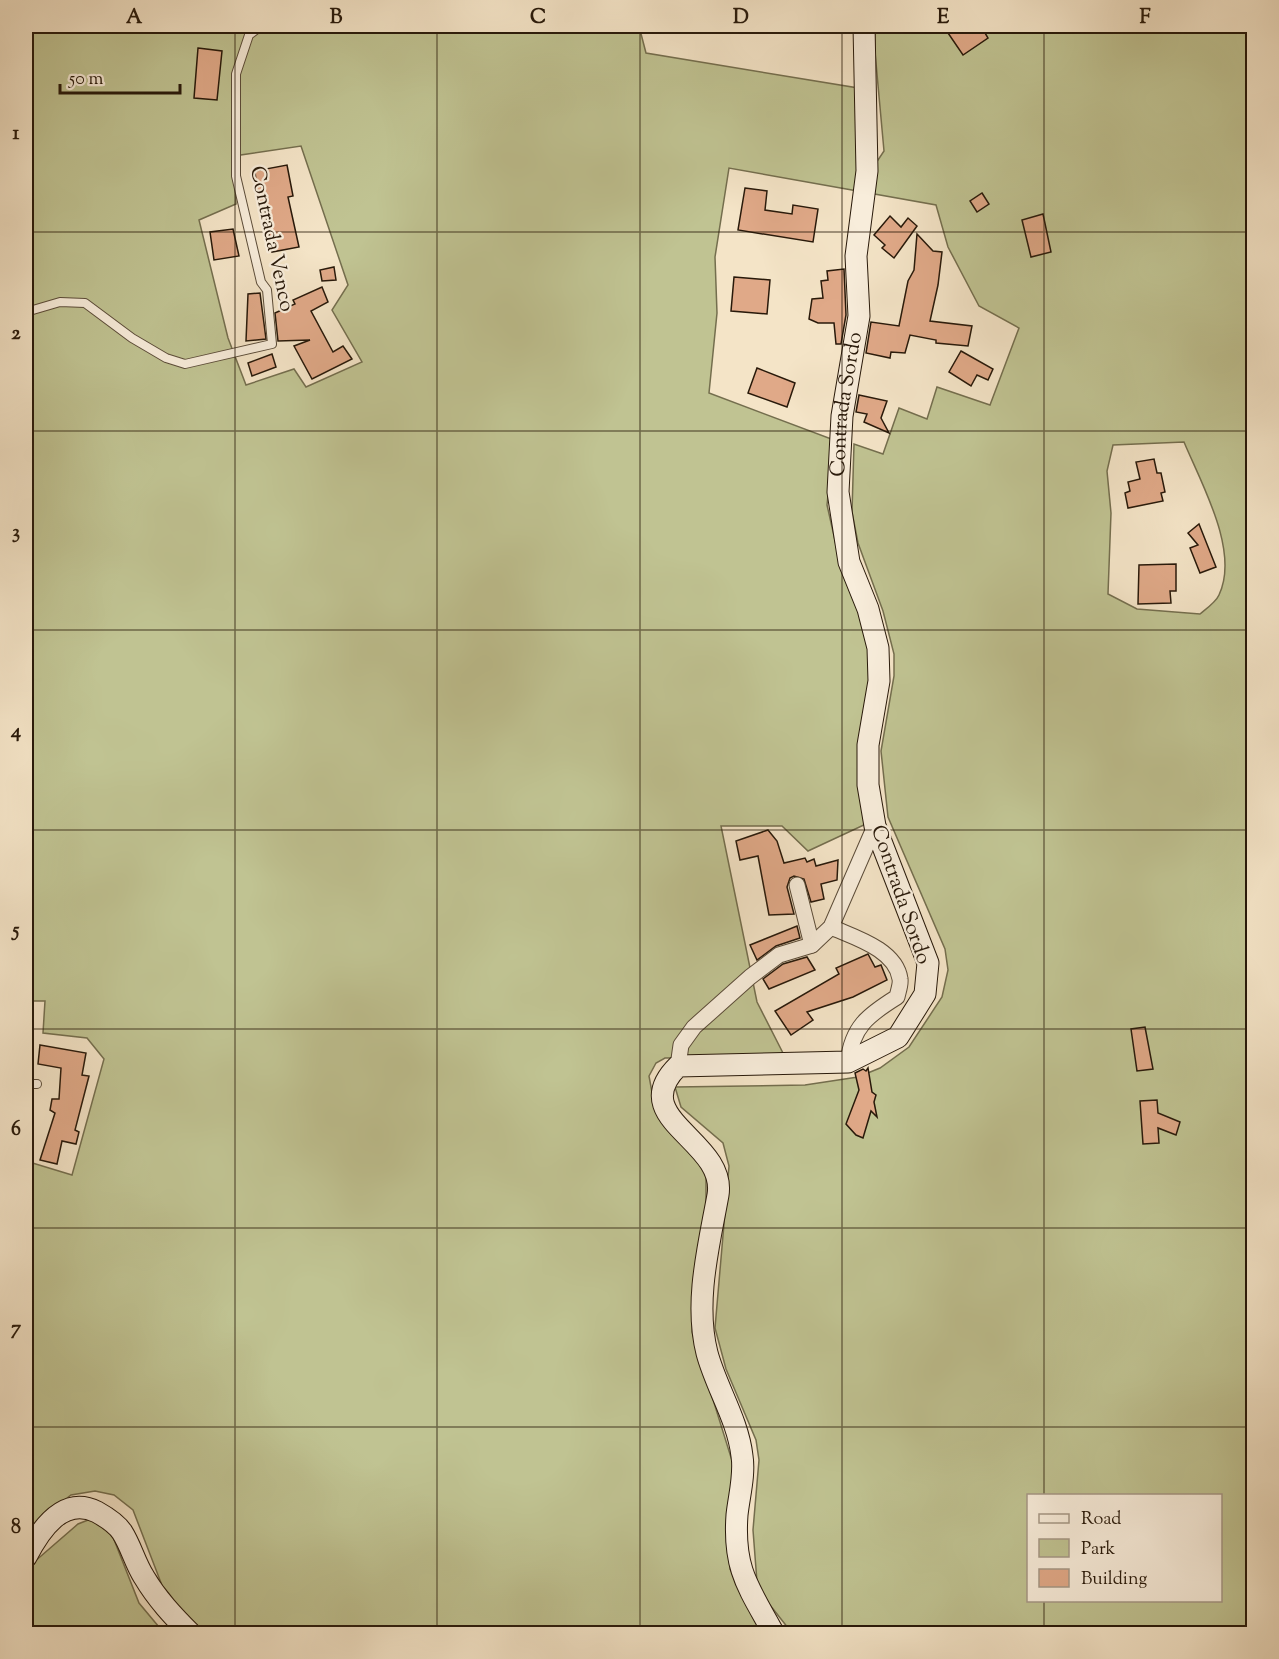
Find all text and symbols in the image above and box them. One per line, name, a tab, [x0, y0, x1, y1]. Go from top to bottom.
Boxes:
text: A	[126, 4, 143, 33]
text: B	[330, 4, 343, 33]
text: C	[530, 4, 546, 33]
text: D	[733, 4, 749, 33]
text: E	[937, 4, 950, 33]
text: F	[1139, 4, 1151, 33]
scale bar	[60, 57, 180, 95]
text: 50 m	[68, 67, 104, 93]
text: 1	[13, 120, 20, 149]
street label: Contrada Venco	[241, 163, 301, 315]
text: 2	[11, 320, 21, 349]
street label: Contrada Sordo	[824, 330, 871, 478]
text: 3	[12, 519, 20, 548]
text: 4	[10, 718, 21, 747]
street label: Contrada Sordo	[862, 821, 938, 969]
text: 5	[11, 917, 20, 946]
text: 6	[11, 1116, 21, 1145]
text: 7	[11, 1315, 22, 1344]
legend	[1027, 1494, 1222, 1602]
text: Road	[1081, 1507, 1121, 1533]
text: 8	[11, 1514, 21, 1543]
text: Park	[1081, 1537, 1116, 1563]
text: Building	[1081, 1567, 1147, 1593]

